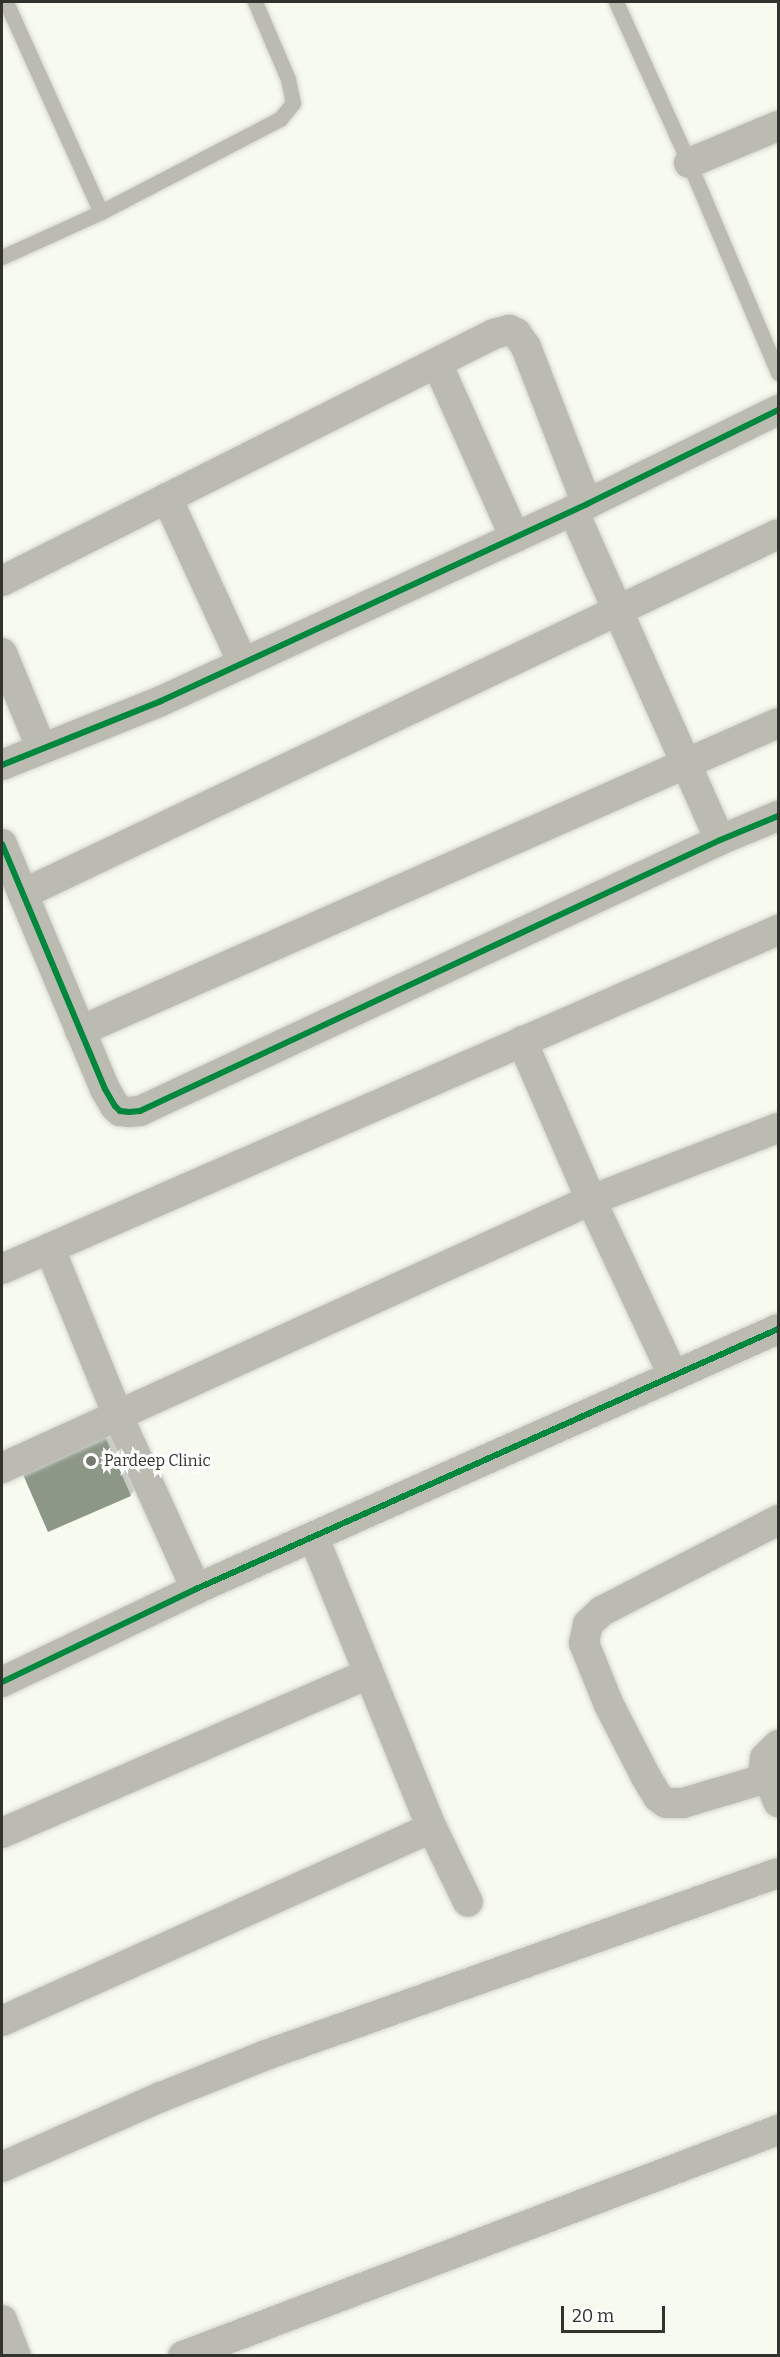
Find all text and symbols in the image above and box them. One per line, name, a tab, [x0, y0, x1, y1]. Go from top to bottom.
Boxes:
place label: Pardeep Clinic	[104, 1451, 211, 1471]
marker: Pardeep Clinic	[82, 1452, 100, 1470]
scale bar	[564, 2294, 668, 2332]
text: 20 m	[572, 2305, 614, 2327]

